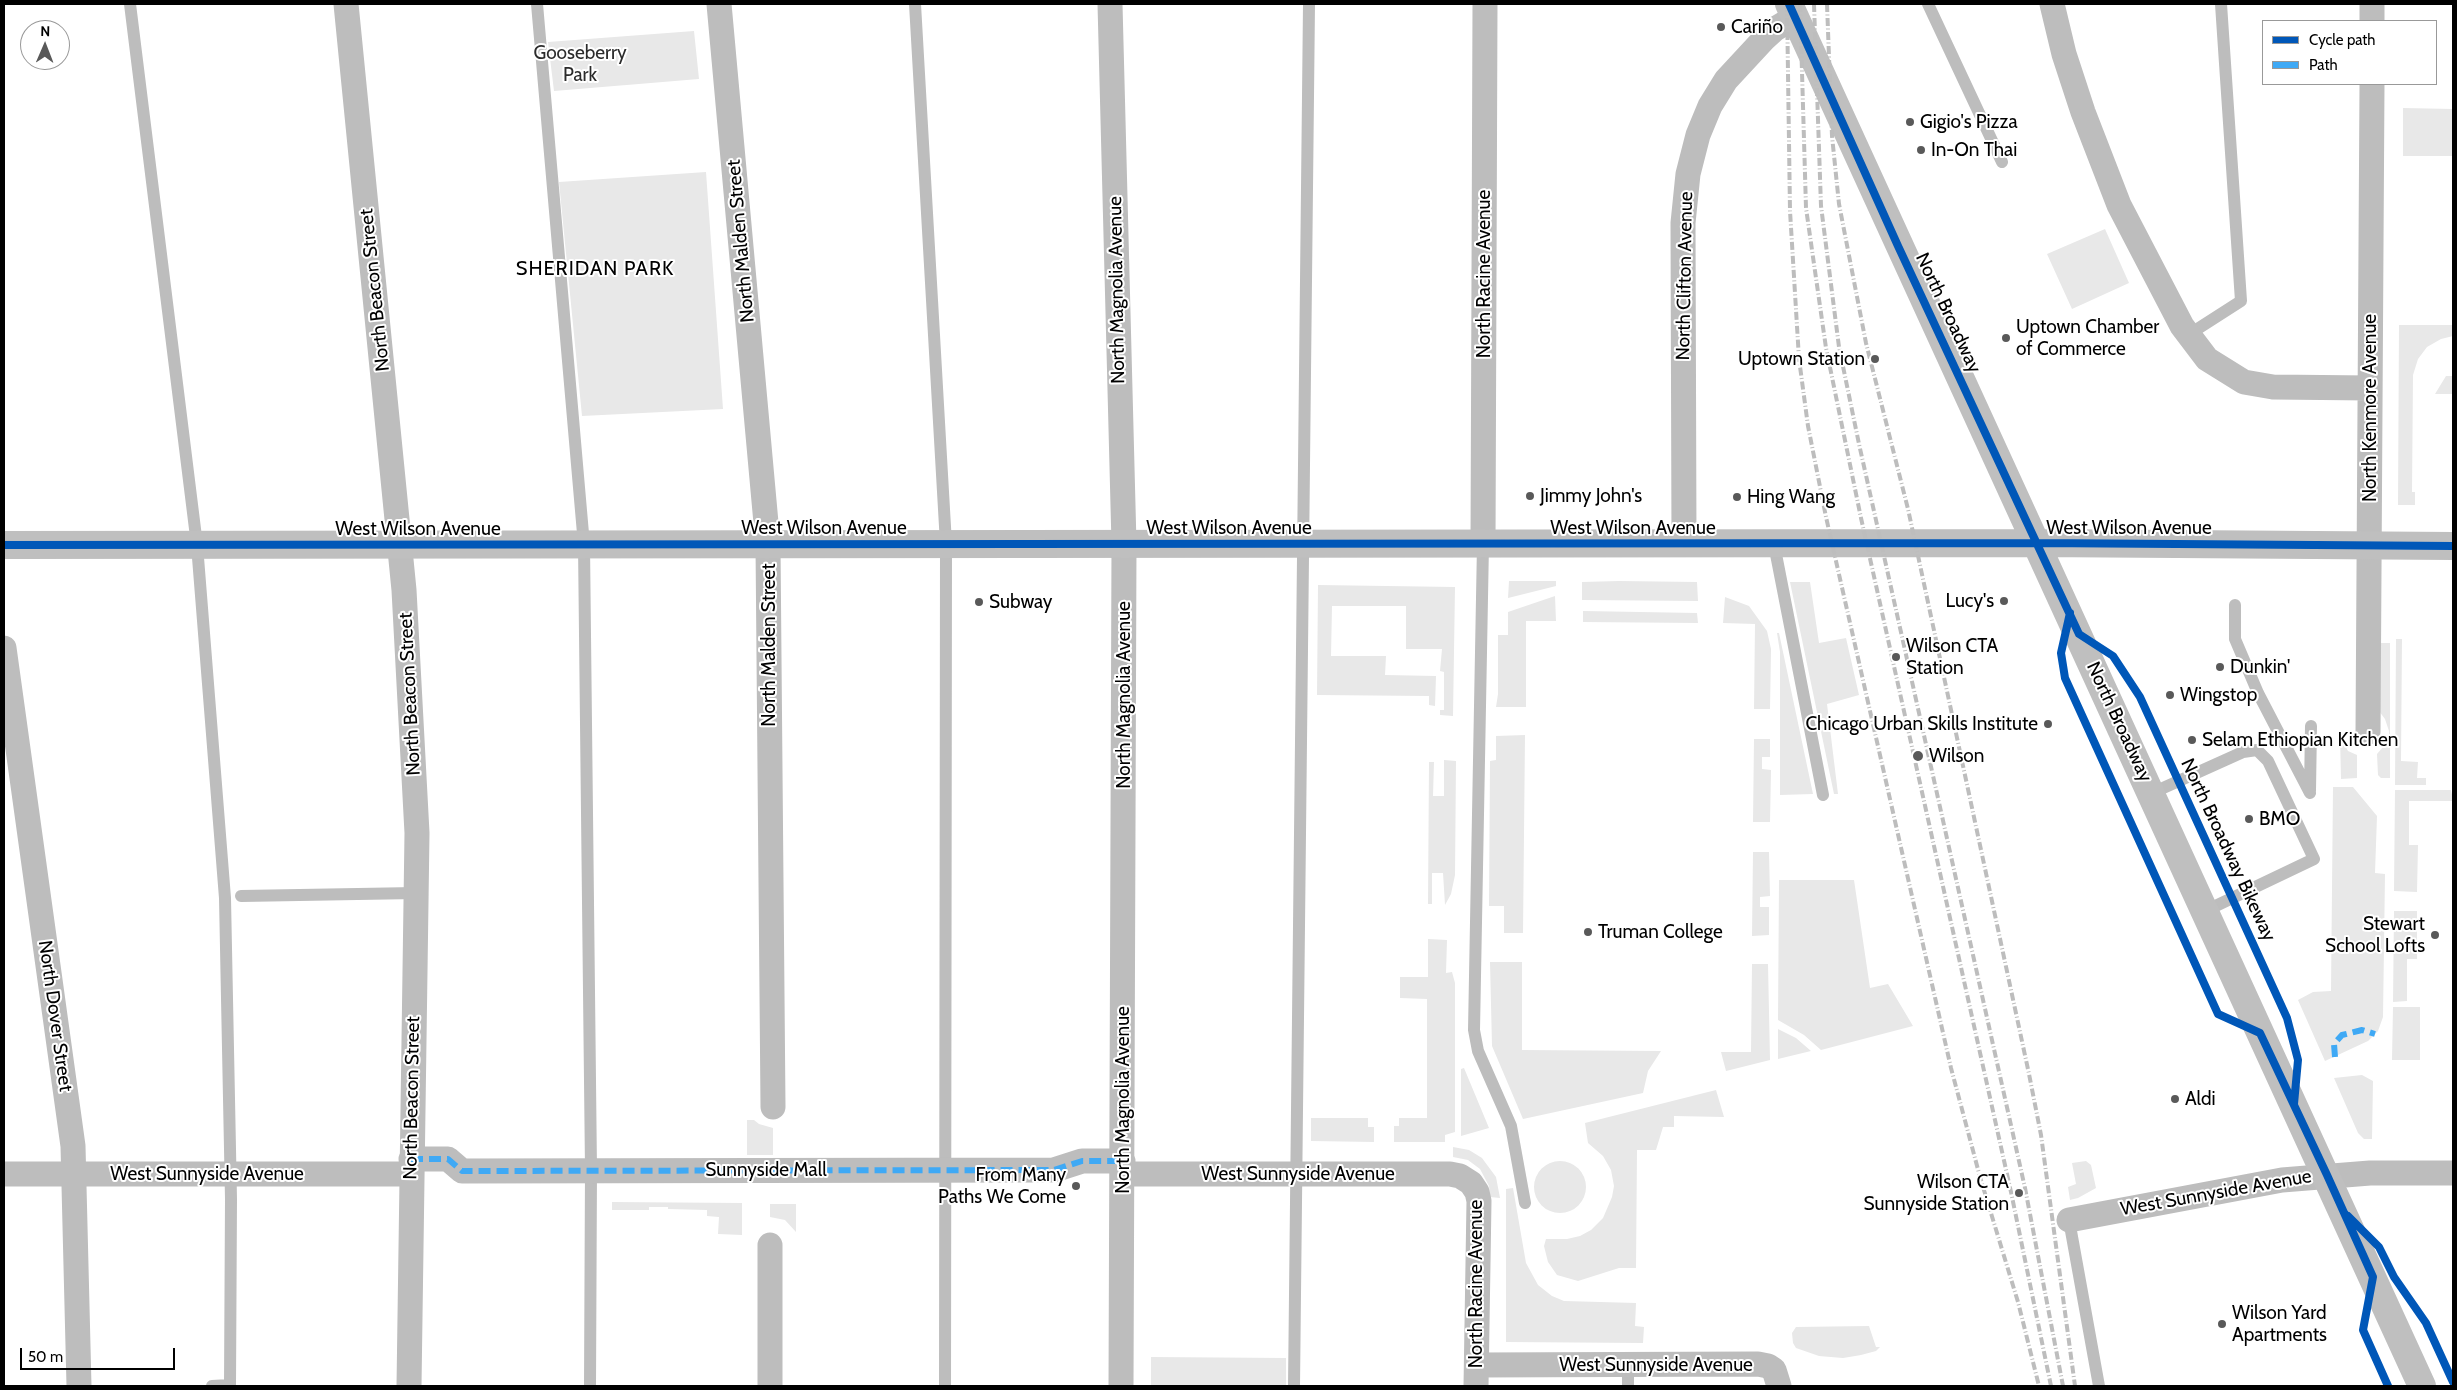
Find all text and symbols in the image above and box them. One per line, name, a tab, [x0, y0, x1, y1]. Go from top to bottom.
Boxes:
place label: Cariño	[1731, 16, 1783, 38]
north arrow	[20, 20, 70, 70]
legend	[2262, 20, 2437, 85]
marker: Cariño	[1715, 21, 1727, 33]
text: N	[40, 22, 50, 40]
text: Cycle path	[2309, 31, 2375, 49]
park label: Gooseberry Park	[533, 42, 627, 86]
text: Path	[2309, 56, 2338, 74]
place label: Gigio's Pizza	[1920, 111, 2018, 133]
marker: Gigio's Pizza	[1904, 116, 1916, 128]
place label: In-On Thai	[1931, 139, 2017, 161]
marker: In-On Thai	[1915, 144, 1927, 156]
street label: North Malden Street	[723, 159, 759, 323]
street label: North Racine Avenue	[1473, 190, 1495, 358]
street label: North Clifton Avenue	[1672, 191, 1698, 361]
street label: North Magnolia Avenue	[1104, 196, 1130, 384]
street label: North Beacon Street	[355, 208, 395, 372]
street label: North Broadway	[1910, 249, 1986, 377]
district label: SHERIDAN PARK	[514, 257, 676, 281]
street label: North Kenmore Avenue	[2359, 314, 2381, 502]
place label: Uptown Chamber of Commerce	[2016, 316, 2159, 360]
marker: Uptown Chamber of Commerce	[2000, 332, 2012, 344]
place label: Uptown Station	[1738, 348, 1865, 370]
marker: Uptown Station	[1869, 353, 1881, 365]
place label: Jimmy John's	[1540, 485, 1642, 507]
place label: Hing Wang	[1747, 486, 1835, 508]
marker: Jimmy John's	[1524, 490, 1536, 502]
marker: Hing Wang	[1731, 491, 1743, 503]
street label: West Wilson Avenue	[741, 517, 907, 539]
street label: West Wilson Avenue	[1146, 517, 1312, 539]
street label: West Wilson Avenue	[1550, 517, 1716, 539]
street label: West Wilson Avenue	[2046, 517, 2212, 539]
street label: West Wilson Avenue	[335, 518, 501, 540]
street label: North Malden Street	[758, 563, 780, 727]
place label: Lucy's	[1946, 590, 1994, 612]
place label: Subway	[989, 591, 1052, 613]
marker: Lucy's	[1998, 595, 2010, 607]
marker: Subway	[973, 596, 985, 608]
street label: North Magnolia Avenue	[1113, 601, 1135, 789]
street label: North Beacon Street	[394, 612, 426, 776]
place label: Wilson CTA Station	[1906, 635, 1998, 679]
marker: Wilson CTA Station	[1890, 651, 1902, 663]
place label: Dunkin'	[2230, 656, 2290, 678]
street label: North Broadway	[2081, 658, 2157, 786]
marker: Dunkin'	[2214, 661, 2226, 673]
place label: Wingstop	[2180, 684, 2257, 706]
marker: Wingstop	[2164, 689, 2176, 701]
place label: Chicago Urban Skills Institute	[1805, 713, 2038, 735]
marker: Chicago Urban Skills Institute	[2042, 718, 2054, 730]
place label: Selam Ethiopian Kitchen	[2202, 729, 2398, 751]
marker: Selam Ethiopian Kitchen	[2186, 734, 2198, 746]
place label: Wilson	[1929, 745, 1984, 767]
marker: Wilson	[1911, 749, 1925, 763]
street label: North Broadway Bikeway	[2176, 755, 2280, 945]
place label: BMO	[2259, 808, 2300, 830]
marker: BMO	[2243, 813, 2255, 825]
place label: Stewart School Lofts	[2325, 913, 2425, 957]
place label: Truman College	[1598, 921, 1723, 943]
marker: Truman College	[1582, 926, 1594, 938]
marker: Stewart School Lofts	[2429, 929, 2441, 941]
street label: North Dover Street	[33, 939, 77, 1093]
street label: North Magnolia Avenue	[1112, 1006, 1134, 1194]
street label: North Beacon Street	[399, 1016, 425, 1180]
place label: Aldi	[2185, 1088, 2216, 1110]
marker: Aldi	[2169, 1093, 2181, 1105]
street label: Sunnyside Mall	[705, 1159, 827, 1181]
street label: West Sunnyside Avenue	[110, 1163, 304, 1185]
street label: West Sunnyside Avenue	[1201, 1163, 1395, 1185]
place label: From Many Paths We Come	[938, 1164, 1066, 1208]
street label: West Sunnyside Avenue	[2119, 1165, 2313, 1221]
place label: Wilson CTA Sunnyside Station	[1863, 1171, 2009, 1215]
marker: From Many Paths We Come	[1070, 1180, 1082, 1192]
marker: Wilson CTA Sunnyside Station	[2013, 1187, 2025, 1199]
street label: North Racine Avenue	[1465, 1200, 1487, 1368]
place label: Wilson Yard Apartments	[2232, 1302, 2327, 1346]
marker: Wilson Yard Apartments	[2216, 1318, 2228, 1330]
scale bar	[22, 1338, 178, 1370]
text: 50 m	[28, 1348, 63, 1366]
street label: West Sunnyside Avenue	[1559, 1354, 1753, 1376]

